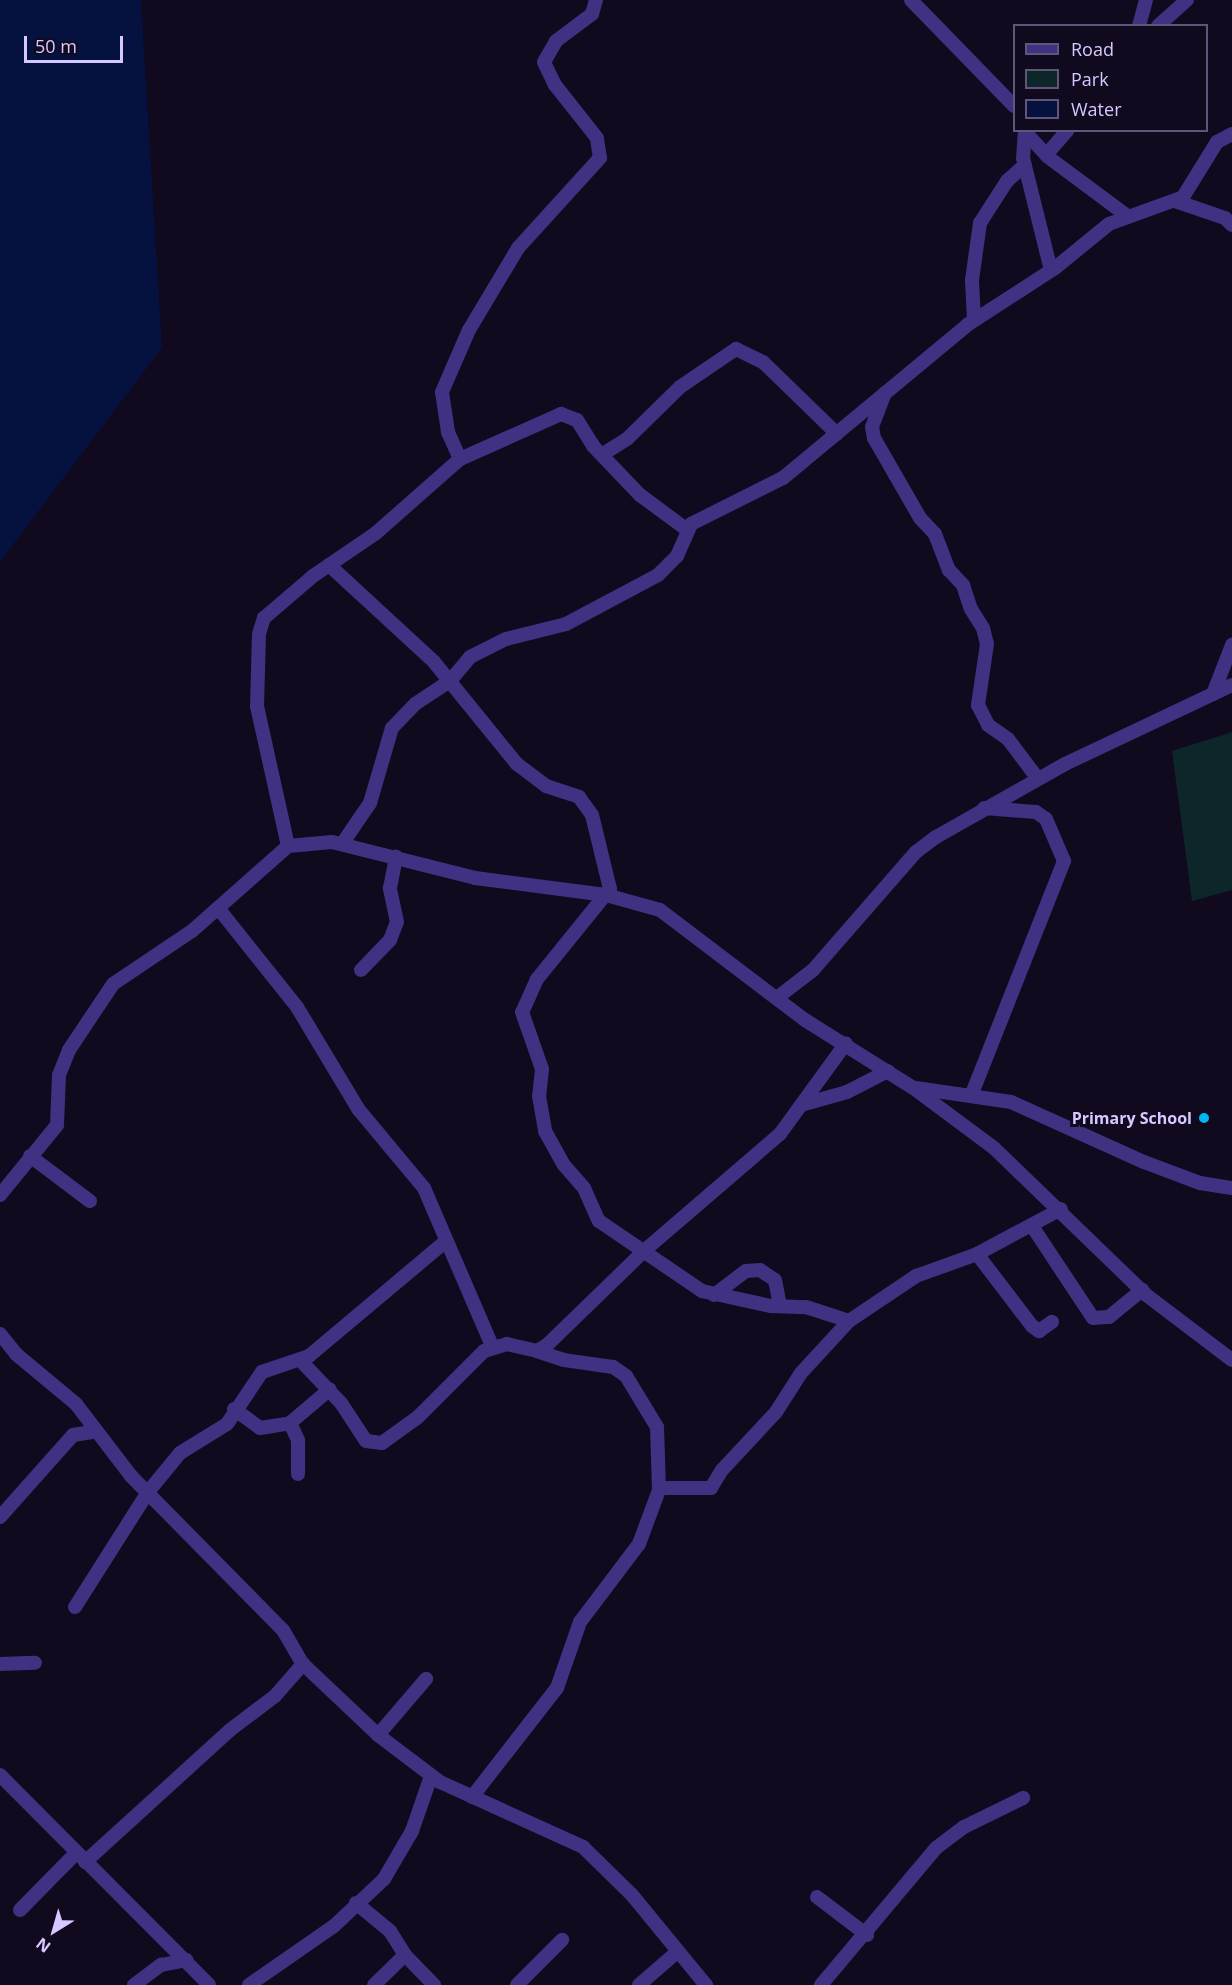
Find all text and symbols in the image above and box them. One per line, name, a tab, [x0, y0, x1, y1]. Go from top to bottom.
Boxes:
scale bar	[27, 24, 126, 62]
legend	[1013, 24, 1208, 132]
text: 50 m	[35, 34, 77, 58]
text: Road	[1071, 37, 1114, 61]
text: Park	[1071, 67, 1109, 91]
text: Water	[1071, 97, 1122, 121]
place label: Primary School	[1072, 1108, 1192, 1128]
marker: Primary School	[1197, 1111, 1211, 1125]
north arrow	[24, 1901, 84, 1961]
text: N	[31, 1933, 55, 1958]

